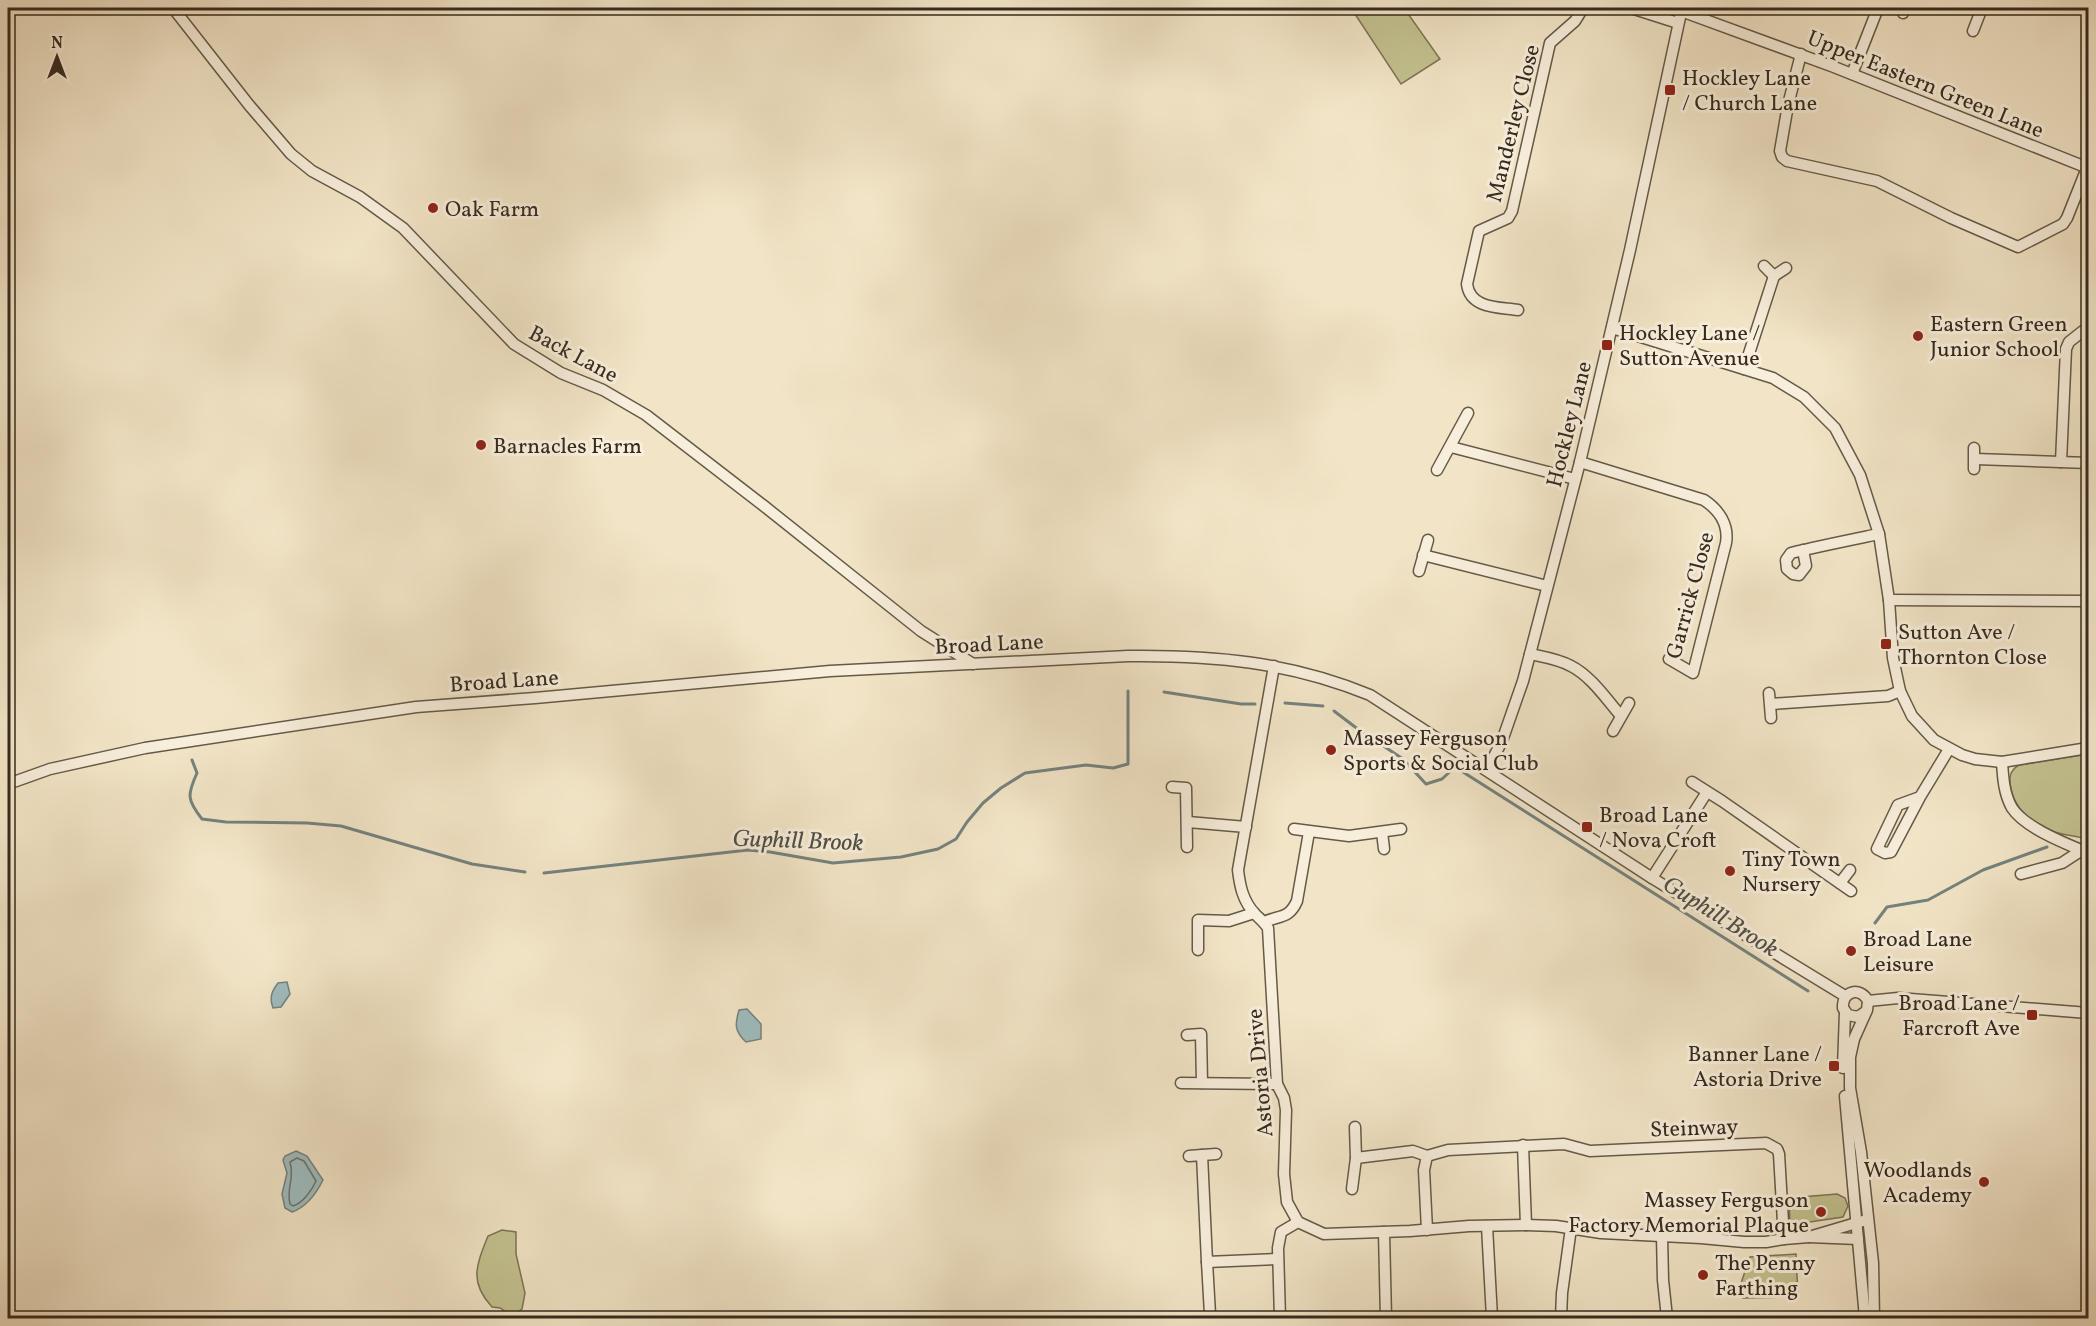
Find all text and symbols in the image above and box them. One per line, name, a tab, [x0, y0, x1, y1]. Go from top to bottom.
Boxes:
street label: Upper Eastern Green Lane	[1802, 24, 2048, 147]
north arrow	[27, 27, 87, 87]
text: N	[51, 33, 63, 55]
street label: Manderley Close	[1480, 41, 1549, 206]
place label: Hockley Lane / Church Lane	[1682, 64, 1817, 120]
marker: Hockley Lane / Church Lane	[1663, 83, 1677, 97]
place label: Oak Farm	[445, 195, 539, 226]
marker: Oak Farm	[426, 201, 440, 215]
place label: Eastern Green Junior School	[1930, 310, 2068, 366]
street label: Back Lane	[523, 319, 623, 392]
place label: Hockley Lane / Sutton Avenue	[1619, 319, 1760, 375]
marker: Eastern Green Junior School	[1911, 329, 1925, 343]
marker: Hockley Lane / Sutton Avenue	[1600, 338, 1614, 352]
street label: Hockley Lane	[1540, 358, 1601, 491]
place label: Barnacles Farm	[493, 432, 642, 463]
marker: Barnacles Farm	[474, 438, 488, 452]
street label: Garrick Close	[1660, 529, 1723, 663]
place label: Sutton Ave / Thornton Close	[1898, 618, 2047, 674]
street label: Broad Lane	[934, 627, 1044, 664]
marker: Sutton Ave / Thornton Close	[1879, 637, 1893, 651]
street label: Broad Lane	[449, 663, 560, 702]
place label: Massey Ferguson Sports & Social Club	[1343, 724, 1539, 780]
marker: Massey Ferguson Sports & Social Club	[1324, 743, 1338, 757]
place label: Broad Lane / Nova Croft	[1599, 801, 1717, 857]
marker: Broad Lane / Nova Croft	[1580, 820, 1594, 834]
water label: Guphill Brook	[732, 823, 864, 861]
place label: Tiny Town Nursery	[1742, 845, 1841, 901]
marker: Tiny Town Nursery	[1723, 864, 1737, 878]
water label: Guphill Brook	[1655, 869, 1784, 967]
place label: Broad Lane Leisure	[1863, 925, 1972, 981]
marker: Broad Lane Leisure	[1844, 944, 1858, 958]
place label: Broad Lane / Farcroft Ave	[1898, 989, 2020, 1045]
street label: Astoria Drive	[1240, 1007, 1283, 1138]
marker: Broad Lane / Farcroft Ave	[2025, 1008, 2039, 1022]
place label: Banner Lane / Astoria Drive	[1688, 1040, 1822, 1096]
marker: Banner Lane / Astoria Drive	[1827, 1059, 1841, 1073]
street label: Steinway	[1649, 1112, 1739, 1147]
place label: Woodlands Academy	[1863, 1156, 1972, 1212]
marker: Woodlands Academy	[1977, 1175, 1991, 1189]
place label: Massey Ferguson Factory Memorial Plaque	[1568, 1186, 1809, 1242]
marker: Massey Ferguson Factory Memorial Plaque	[1814, 1205, 1828, 1219]
place label: The Penny Farthing	[1715, 1249, 1816, 1305]
marker: The Penny Farthing	[1696, 1268, 1710, 1282]

